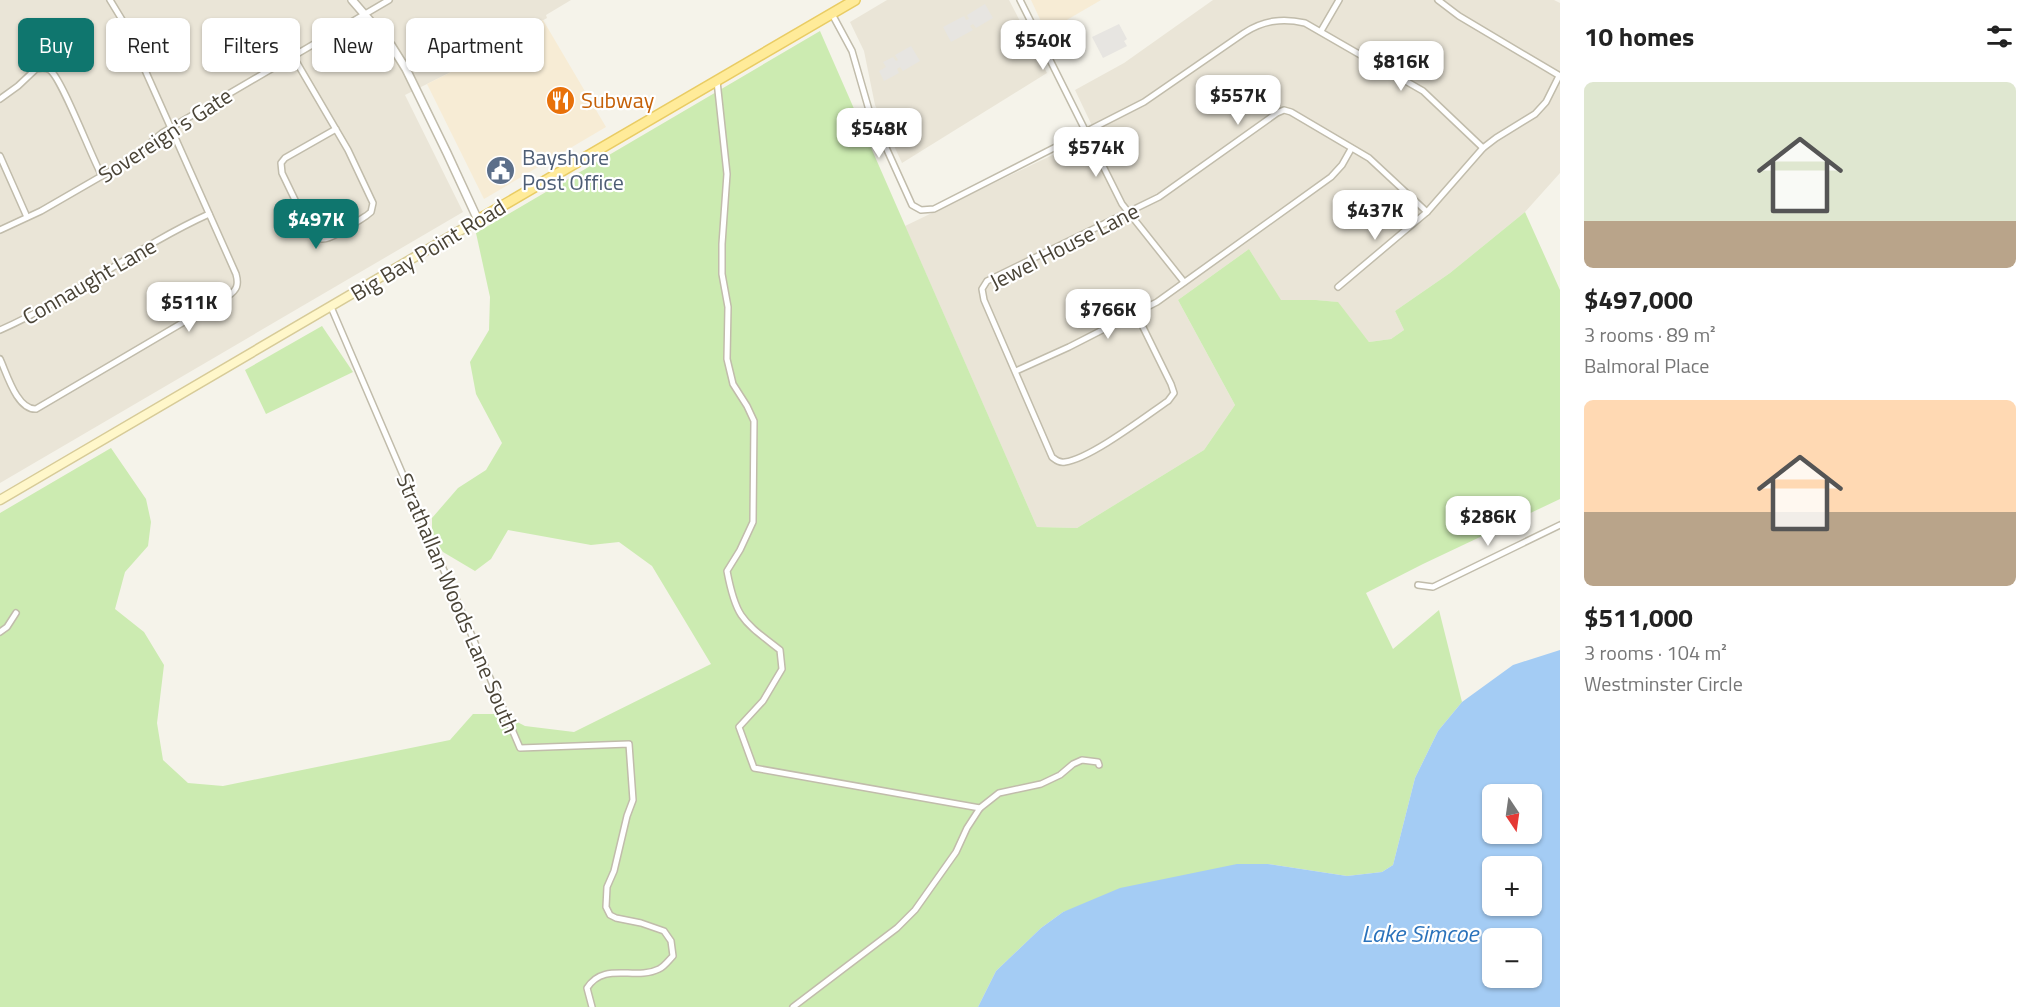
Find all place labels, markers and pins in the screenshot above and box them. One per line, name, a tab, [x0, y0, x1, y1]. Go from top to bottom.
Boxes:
pin: $540K	[1001, 20, 1085, 71]
pin: $816K	[1359, 41, 1443, 92]
pin: $557K	[1196, 75, 1280, 126]
place label: Subway	[581, 83, 655, 117]
restaurant icon: Subway	[544, 84, 576, 116]
pin: $548K	[837, 108, 921, 159]
pin: $574K	[1054, 127, 1138, 178]
place label: Bayshore Post Office	[522, 140, 624, 199]
public building icon: Bayshore Post Office	[485, 154, 517, 186]
pin: $437K	[1333, 190, 1417, 241]
pin: $497K	[274, 199, 358, 250]
pin: $511K	[147, 282, 231, 333]
pin: $766K	[1066, 289, 1150, 340]
pin: $286K	[1446, 496, 1530, 547]

